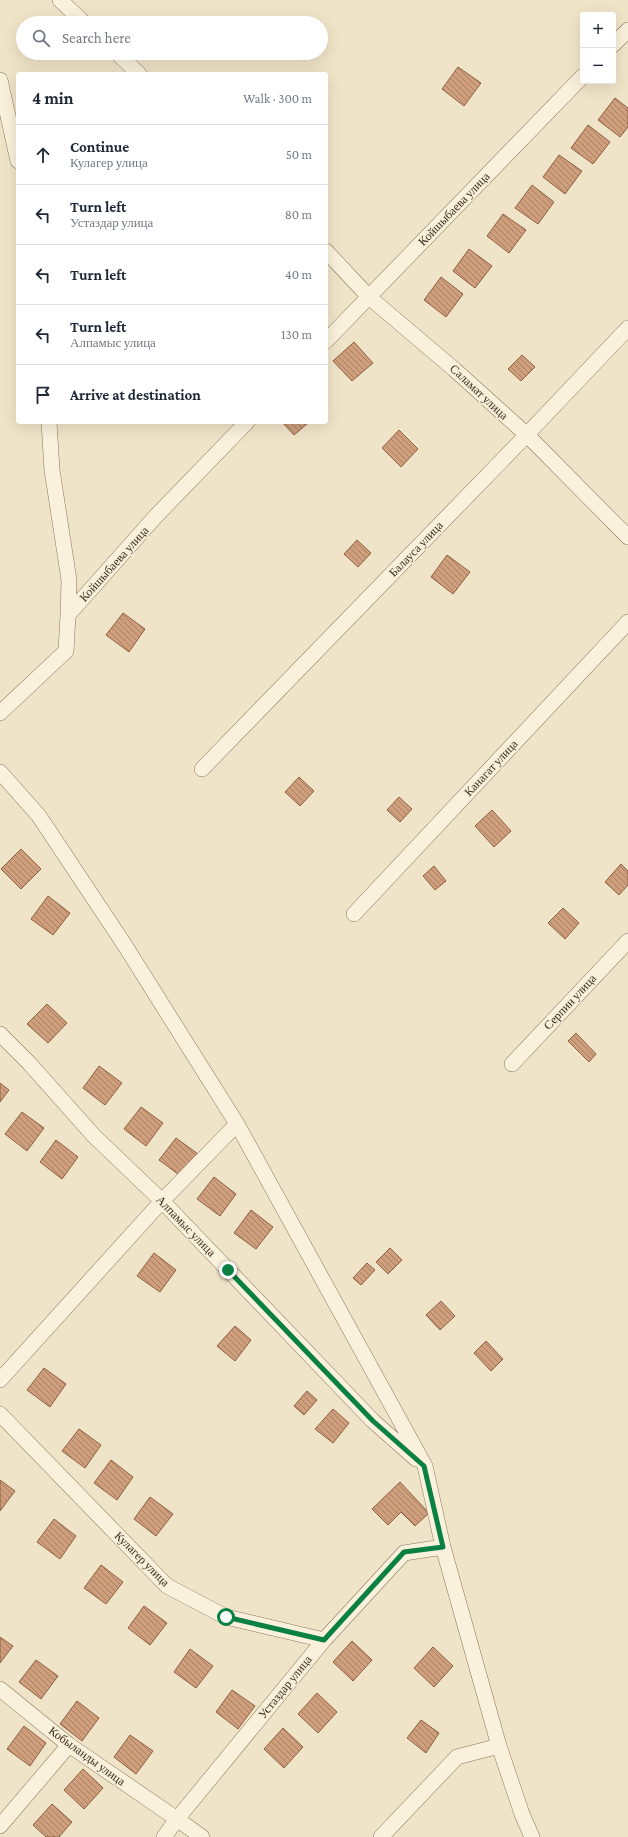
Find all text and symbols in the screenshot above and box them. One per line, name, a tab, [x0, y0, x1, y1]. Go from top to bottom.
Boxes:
map controls	[580, 12, 616, 84]
button: +	[580, 12, 616, 48]
search box	[16, 16, 328, 60]
icon: search	[30, 27, 52, 49]
text: Search here	[62, 30, 131, 46]
button: −	[580, 48, 616, 84]
text: 4 min	[32, 89, 74, 108]
text: Walk · 300 m	[243, 91, 312, 106]
text: Continue	[70, 139, 129, 155]
icon: ahead	[32, 144, 54, 166]
text: 50 m	[286, 147, 312, 162]
text: Кулагер улица	[70, 155, 148, 170]
street label: Койшыбаева улица	[415, 169, 493, 249]
text: Turn left	[70, 199, 126, 215]
icon: left	[32, 204, 54, 226]
text: 80 m	[285, 207, 312, 222]
text: Устаздар улица	[70, 215, 153, 230]
icon: left	[32, 264, 54, 286]
text: Turn left	[70, 267, 126, 283]
text: 40 m	[285, 267, 312, 282]
text: Turn left	[70, 319, 126, 335]
icon: left	[32, 324, 54, 346]
text: 130 m	[281, 327, 312, 342]
text: Алпамыс улица	[70, 335, 156, 350]
street label: Саламат улица	[447, 362, 511, 423]
icon: arrive	[32, 384, 54, 406]
text: Arrive at destination	[70, 387, 201, 403]
street label: Балауса улица	[386, 518, 446, 580]
street label: Койшыбаева улица	[76, 523, 152, 605]
street label: Канагат улица	[461, 736, 521, 799]
street label: Серпин улица	[541, 971, 600, 1033]
street label: Алпамыс улица	[153, 1193, 219, 1260]
route end	[219, 1261, 237, 1279]
street label: Кулагер улица	[112, 1529, 173, 1590]
route start	[217, 1608, 235, 1626]
street label: Устаздар улица	[255, 1652, 315, 1721]
street label: Кобыланды улица	[46, 1723, 129, 1789]

